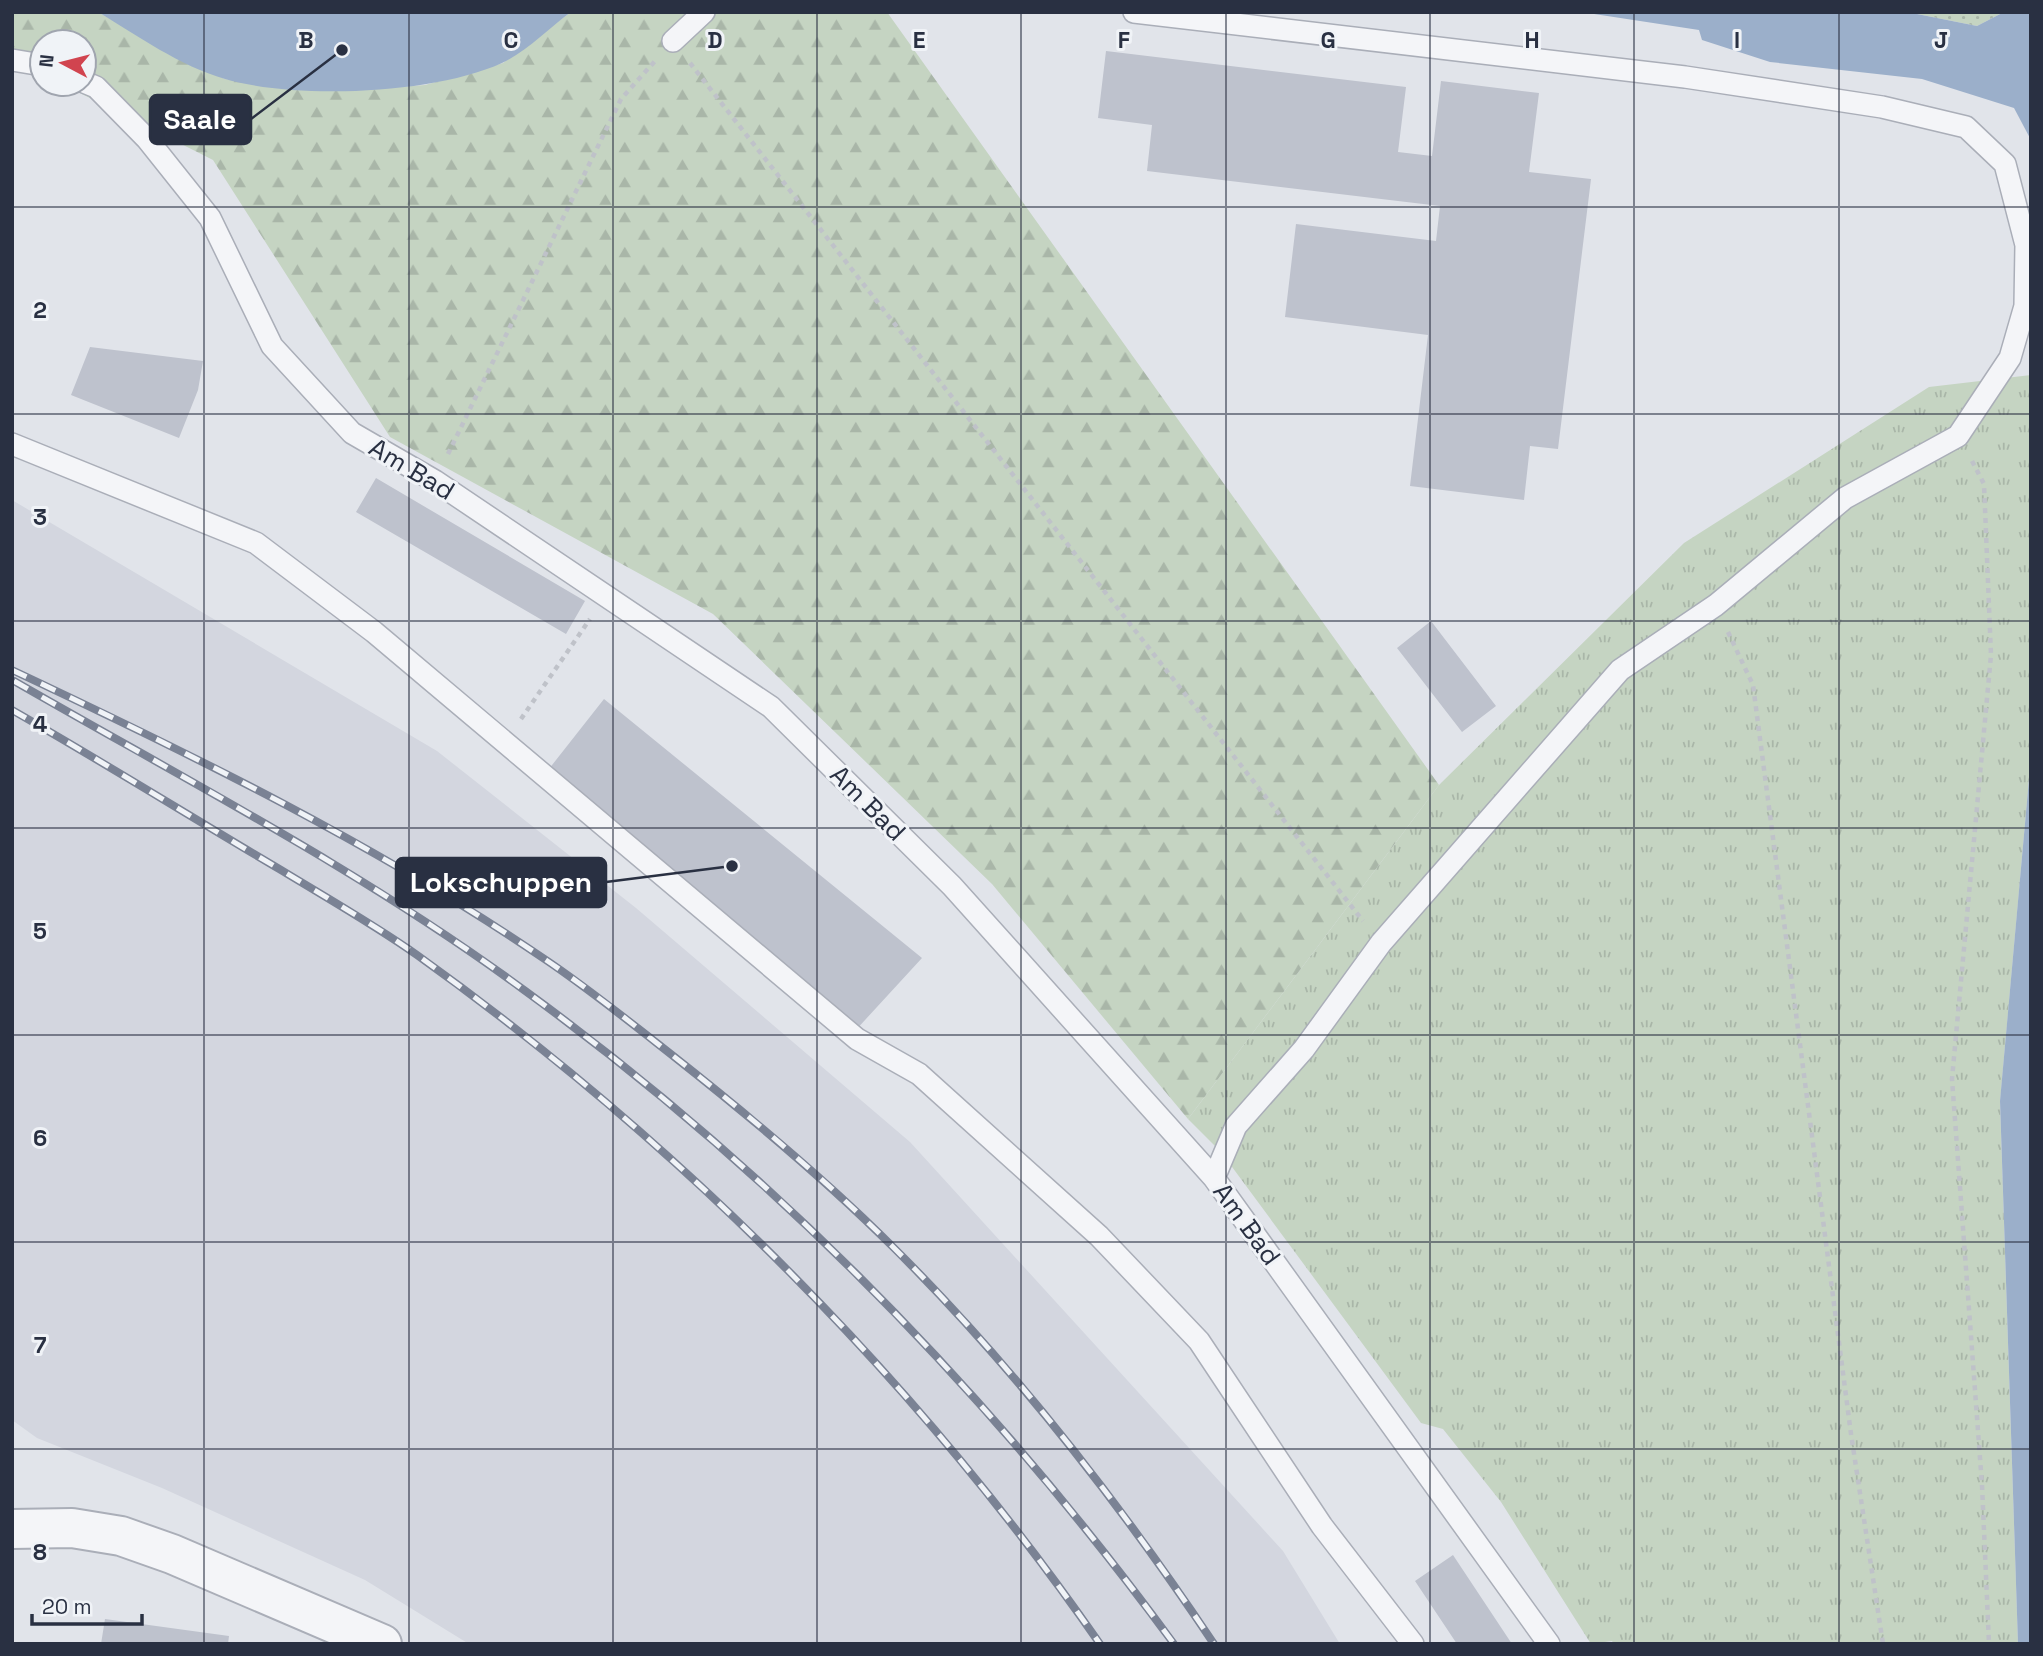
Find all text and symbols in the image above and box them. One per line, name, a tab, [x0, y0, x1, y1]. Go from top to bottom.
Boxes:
text: B	[298, 25, 314, 55]
text: C	[504, 25, 518, 55]
text: D	[707, 25, 723, 55]
text: E	[913, 25, 925, 55]
text: F	[1118, 25, 1130, 55]
text: G	[1320, 25, 1336, 55]
text: H	[1524, 25, 1540, 55]
text: I	[1734, 25, 1740, 55]
text: J	[1934, 25, 1948, 55]
north arrow	[28, 28, 98, 98]
text: N	[33, 53, 60, 69]
callout: Saale	[150, 95, 251, 144]
text: Saale	[164, 101, 236, 137]
text: 2	[33, 295, 47, 325]
street label: Am Bad	[363, 430, 461, 508]
text: 3	[33, 502, 47, 532]
text: 4	[33, 709, 48, 739]
street label: Am Bad	[823, 758, 913, 848]
callout: Lokschuppen	[396, 858, 606, 907]
text: Lokschuppen	[410, 864, 592, 900]
text: 5	[33, 916, 47, 946]
text: 6	[33, 1123, 47, 1153]
street label: Am Bad	[1206, 1176, 1288, 1272]
text: 7	[34, 1330, 47, 1360]
text: 8	[33, 1537, 47, 1567]
scale bar	[32, 1582, 142, 1626]
text: 20 m	[42, 1593, 92, 1620]

